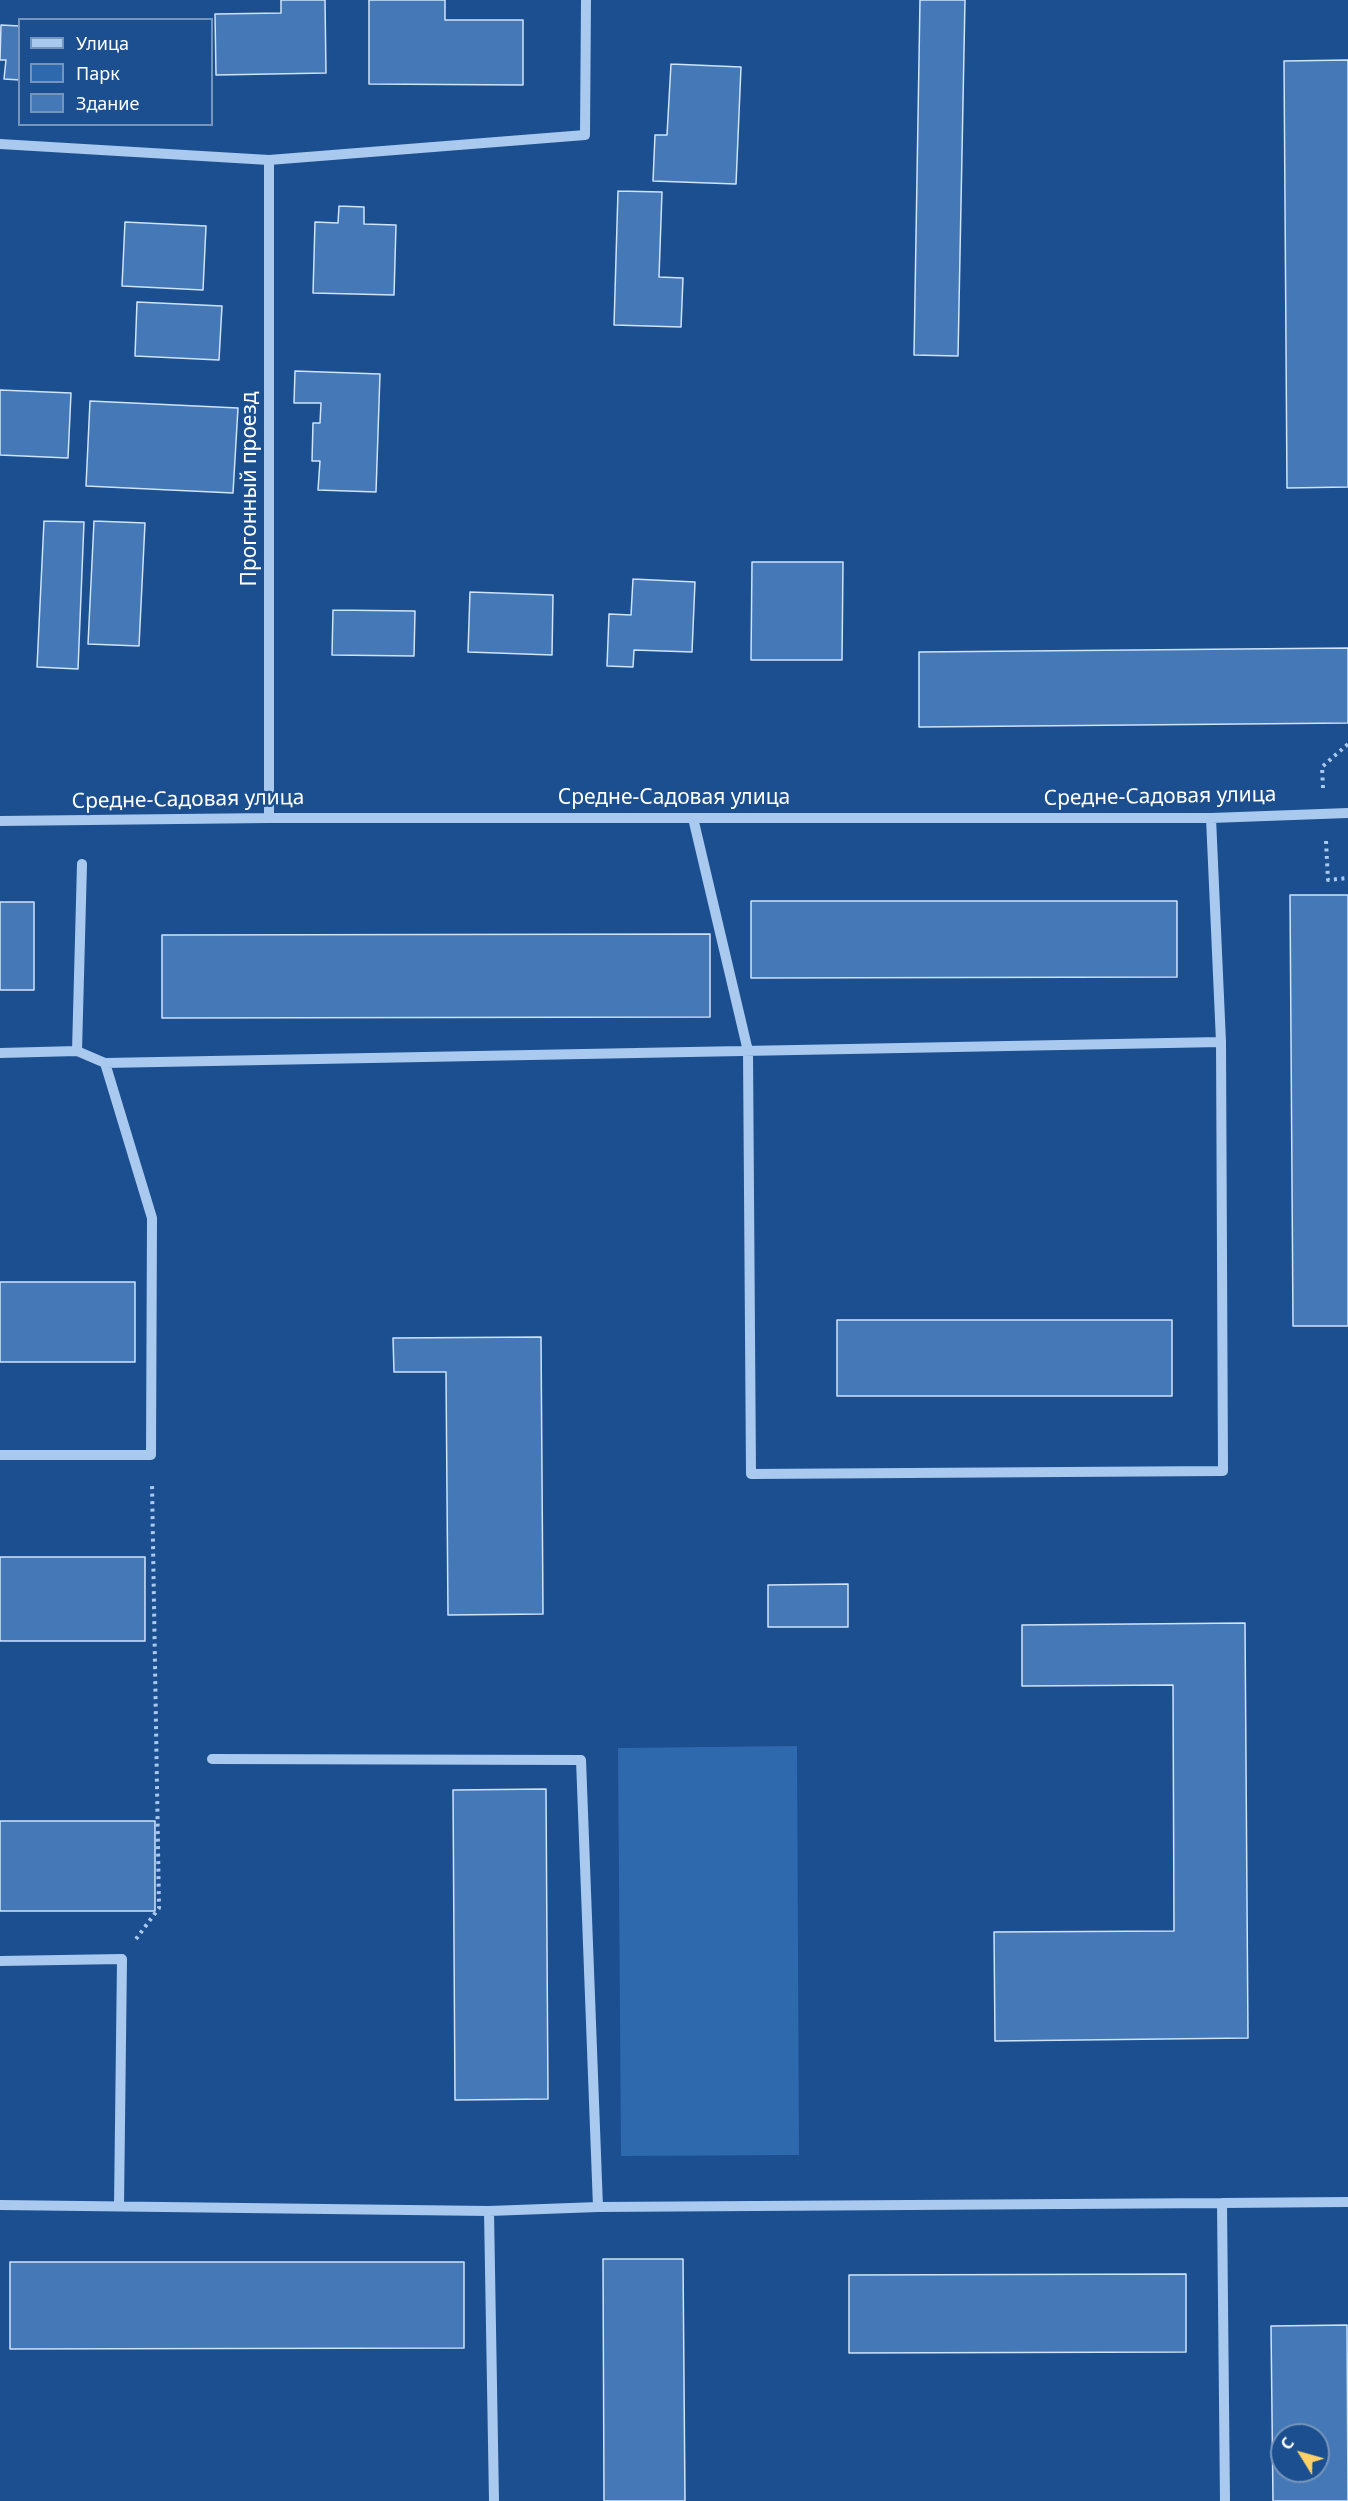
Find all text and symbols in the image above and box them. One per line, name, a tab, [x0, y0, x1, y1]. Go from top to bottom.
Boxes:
legend	[18, 18, 213, 126]
text: Улица	[76, 31, 129, 55]
text: Парк	[76, 61, 120, 85]
text: Здание	[76, 91, 139, 115]
street label: Прогонный проезд	[237, 392, 263, 586]
street label: Средне-Садовая улица	[1044, 782, 1276, 812]
street label: Средне-Садовая улица	[72, 785, 304, 815]
street label: Средне-Садовая улица	[558, 785, 790, 811]
north arrow	[1270, 2423, 1330, 2483]
text: С	[1275, 2433, 1299, 2454]

